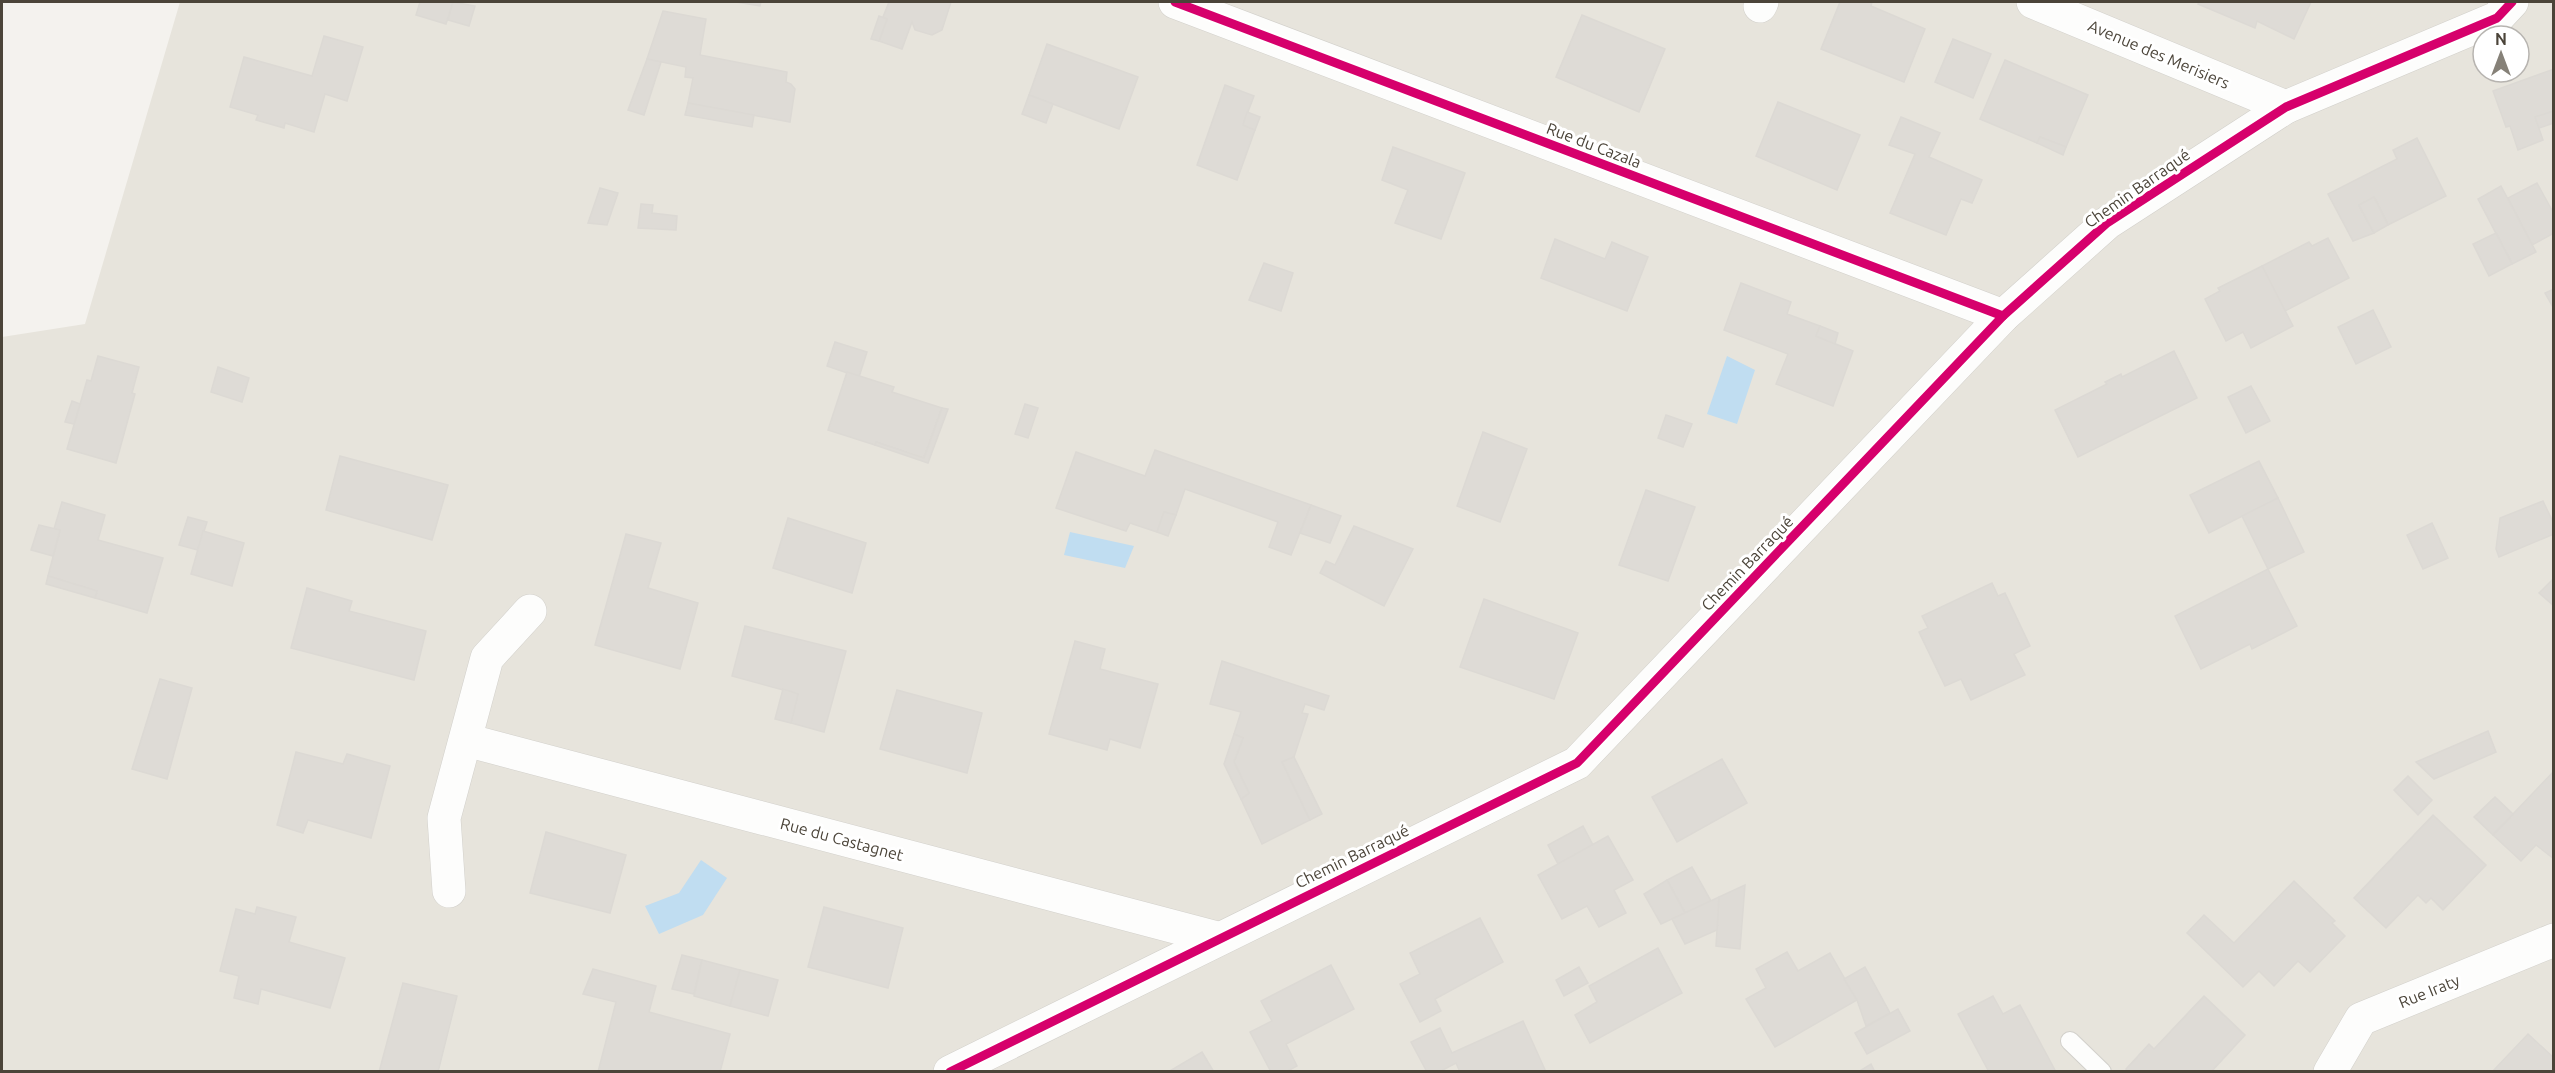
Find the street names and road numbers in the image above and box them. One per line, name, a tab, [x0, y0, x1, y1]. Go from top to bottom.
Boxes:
street label: Avenue des Merisiers	[2086, 16, 2232, 92]
street label: Rue du Cazala	[1544, 119, 1644, 171]
street label: Chemin Barraqué	[2081, 145, 2193, 231]
street label: Chemin Barraqué	[1697, 512, 1797, 614]
street label: Rue du Castagnet	[778, 814, 906, 864]
street label: Chemin Barraqué	[1292, 821, 1412, 891]
street label: Rue Iraty	[2396, 971, 2462, 1011]

